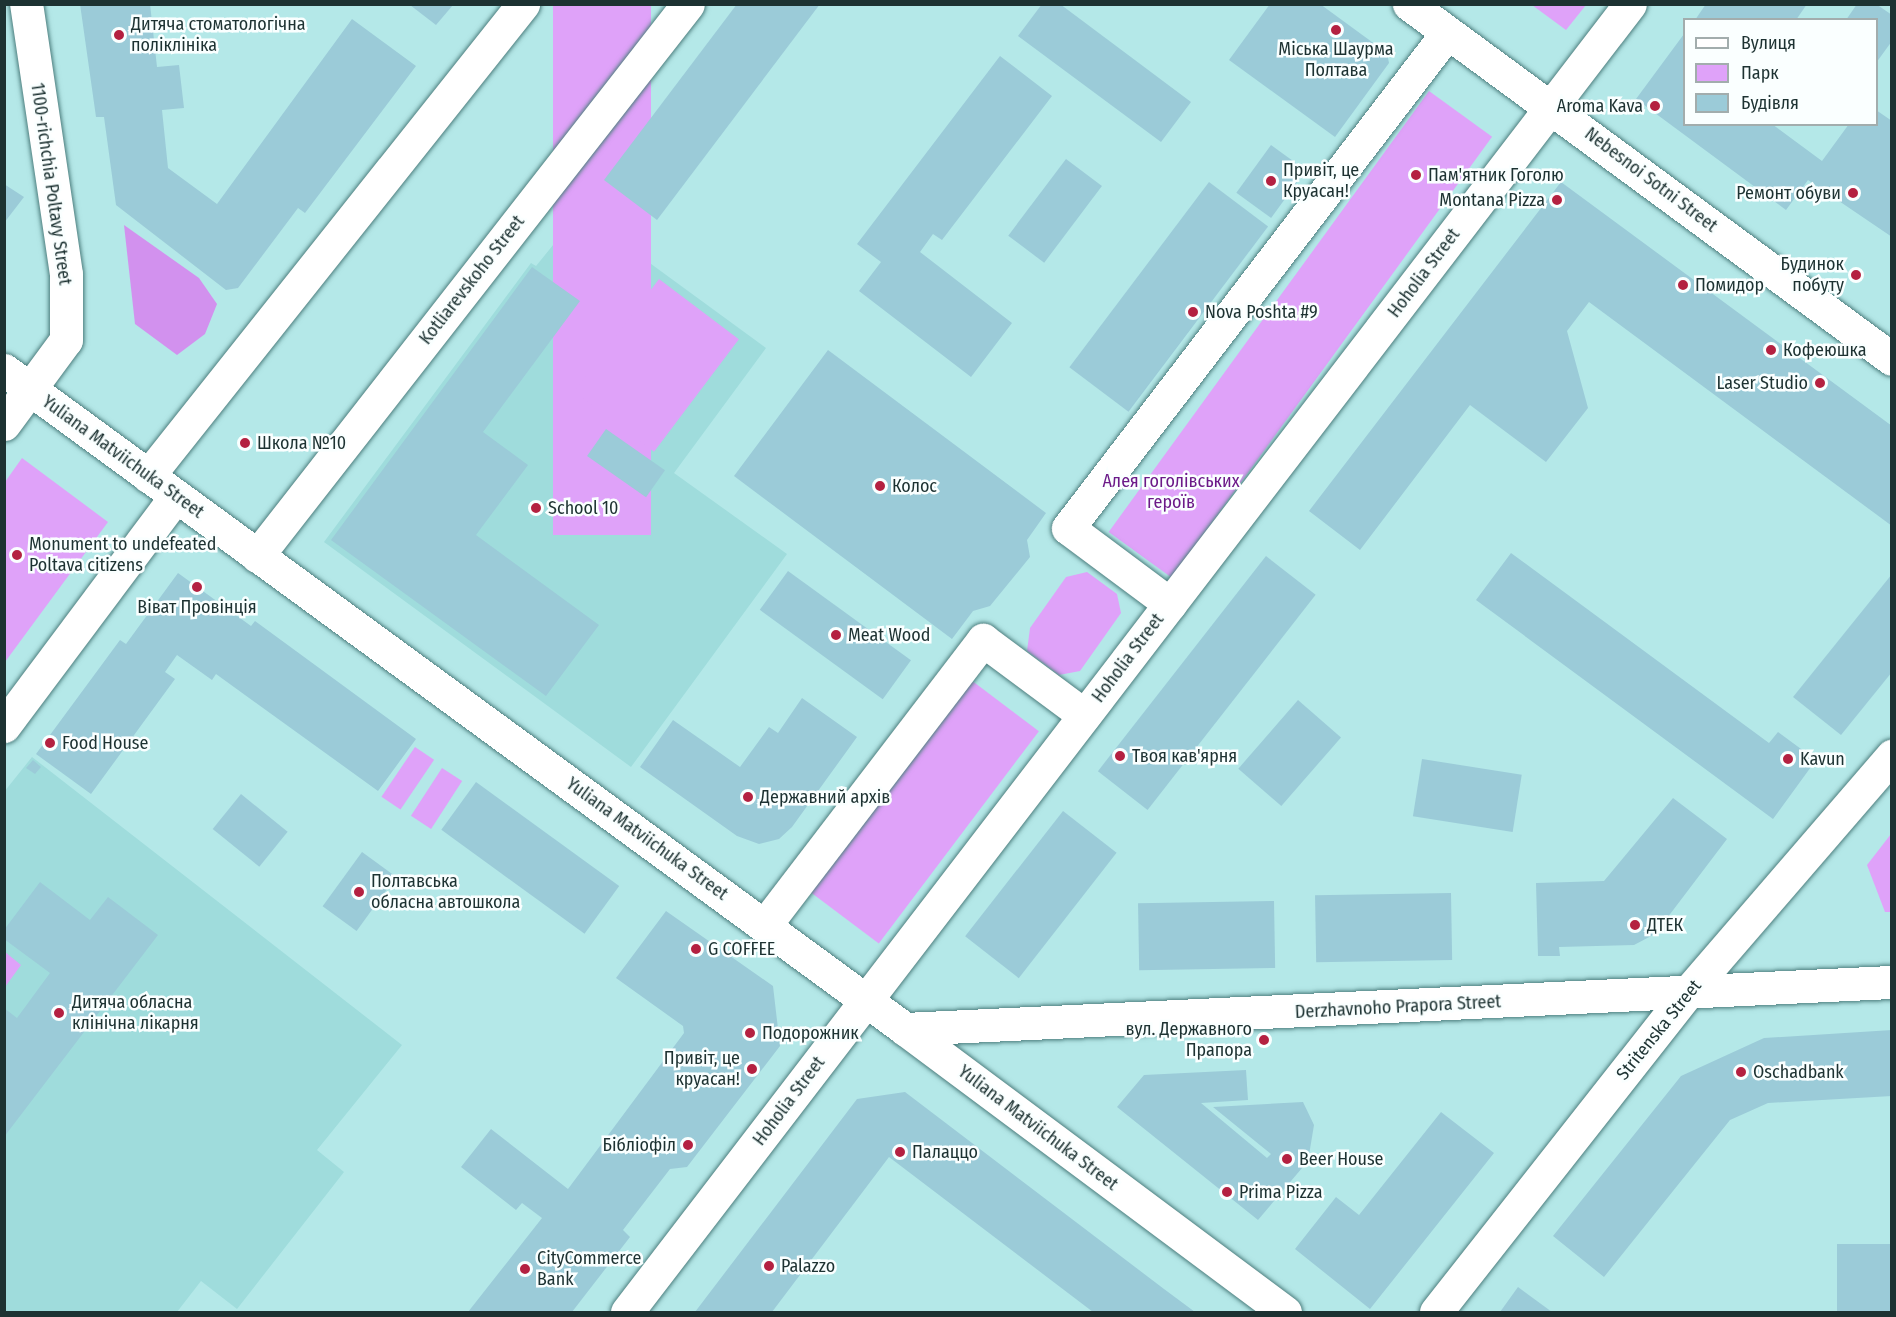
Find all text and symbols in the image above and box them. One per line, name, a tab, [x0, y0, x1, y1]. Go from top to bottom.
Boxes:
place label: Дитяча стоматологічна поліклініка	[131, 14, 306, 57]
legend	[1683, 18, 1878, 126]
marker: Міська Шаурма Полтава	[1329, 23, 1343, 37]
marker: Дитяча стоматологічна поліклініка	[112, 28, 126, 42]
text: Вулиця	[1741, 32, 1796, 54]
place label: Міська Шаурма Полтава	[1278, 39, 1394, 82]
text: Парк	[1741, 62, 1779, 84]
street label: 1100-richchia Poltavy Street	[26, 82, 76, 286]
text: Будівля	[1741, 92, 1799, 114]
place label: Aroma Kava	[1557, 95, 1643, 117]
marker: Aroma Kava	[1648, 99, 1662, 113]
street label: Nebesnoi Sotni Street	[1580, 123, 1722, 237]
place label: Привіт, це Круасан!	[1283, 160, 1359, 202]
place label: Пам'ятник Гоголю	[1428, 164, 1564, 186]
marker: Пам'ятник Гоголю	[1409, 168, 1423, 182]
marker: Привіт, це Круасан!	[1264, 174, 1278, 188]
place label: Ремонт обуви	[1736, 182, 1841, 204]
marker: Ремонт обуви	[1846, 186, 1860, 200]
place label: Montana Pizza	[1439, 189, 1545, 211]
marker: Montana Pizza	[1550, 193, 1564, 207]
street label: Kotliarevskoho Street	[415, 211, 529, 349]
street label: Hoholia Street	[1383, 224, 1465, 322]
place label: Будинок побуту	[1781, 254, 1844, 296]
marker: Будинок побуту	[1849, 268, 1863, 282]
place label: Помидор	[1695, 274, 1764, 296]
marker: Помидор	[1676, 278, 1690, 292]
place label: Nova Poshta #9	[1205, 301, 1318, 323]
marker: Nova Poshta #9	[1186, 305, 1200, 319]
place label: Кофеюшка	[1783, 339, 1867, 361]
marker: Кофеюшка	[1764, 343, 1778, 357]
place label: Laser Studio	[1716, 372, 1808, 394]
marker: Laser Studio	[1813, 376, 1827, 390]
street label: Yuliana Matviichuka Street	[38, 391, 208, 523]
place label: Школа №10	[257, 432, 346, 454]
marker: Школа №10	[238, 436, 252, 450]
park label: Алея гоголівських героїв	[1102, 471, 1240, 514]
place label: Колос	[892, 475, 937, 497]
marker: Колос	[873, 479, 887, 493]
place label: School 10	[548, 497, 618, 519]
marker: School 10	[529, 501, 543, 515]
place label: Monument to undefeated Poltava citizens	[29, 534, 216, 576]
marker: Monument to undefeated Poltava citizens	[10, 548, 24, 562]
marker: Віват Провінція	[190, 580, 204, 594]
place label: Віват Провінція	[137, 596, 257, 618]
street label: Hoholia Street	[1087, 609, 1169, 707]
place label: Meat Wood	[848, 624, 930, 646]
marker: Meat Wood	[829, 628, 843, 642]
place label: Food House	[62, 732, 148, 754]
marker: Food House	[43, 736, 57, 750]
place label: Твоя кав'ярня	[1132, 745, 1237, 767]
place label: Kavun	[1800, 748, 1845, 770]
marker: Твоя кав'ярня	[1113, 749, 1127, 763]
marker: Kavun	[1781, 752, 1795, 766]
street label: Yuliana Matviichuka Street	[562, 773, 732, 905]
place label: Державний архів	[760, 786, 890, 808]
marker: Державний архів	[741, 790, 755, 804]
place label: Полтавська обласна автошкола	[371, 871, 520, 914]
marker: Полтавська обласна автошкола	[352, 885, 366, 899]
place label: ДТЕК	[1647, 914, 1683, 936]
marker: ДТЕК	[1628, 918, 1642, 932]
place label: G COFFEE	[708, 938, 775, 960]
marker: G COFFEE	[689, 942, 703, 956]
street label: Stritenska Street	[1612, 976, 1706, 1084]
street label: Derzhavnoho Prapora Street	[1294, 991, 1502, 1023]
place label: Дитяча обласна клінічна лікарня	[72, 992, 199, 1034]
marker: Дитяча обласна клінічна лікарня	[50, 1004, 68, 1022]
place label: вул. Державного Прапора	[1126, 1019, 1252, 1062]
place label: Подорожник	[762, 1022, 859, 1044]
marker: Подорожник	[743, 1026, 757, 1040]
marker: вул. Державного Прапора	[1257, 1033, 1271, 1047]
place label: Привіт, це круасан!	[664, 1048, 740, 1090]
street label: Hoholia Street	[748, 1052, 830, 1150]
street label: Yuliana Matviichuka Street	[954, 1061, 1122, 1195]
place label: Oschadbank	[1753, 1061, 1844, 1083]
marker: Привіт, це круасан!	[745, 1062, 759, 1076]
marker: Oschadbank	[1734, 1065, 1748, 1079]
place label: Бібліофіл	[603, 1134, 676, 1156]
marker: Бібліофіл	[681, 1138, 695, 1152]
place label: Палаццо	[912, 1141, 978, 1163]
marker: Палаццо	[893, 1145, 907, 1159]
place label: Beer House	[1299, 1148, 1384, 1170]
marker: Beer House	[1280, 1152, 1294, 1166]
place label: Prima Pizza	[1239, 1181, 1323, 1203]
marker: Prima Pizza	[1220, 1185, 1234, 1199]
place label: CityCommerce Bank	[537, 1248, 641, 1290]
place label: Palazzo	[781, 1255, 835, 1277]
marker: Palazzo	[762, 1259, 776, 1273]
marker: CityCommerce Bank	[518, 1262, 532, 1276]

